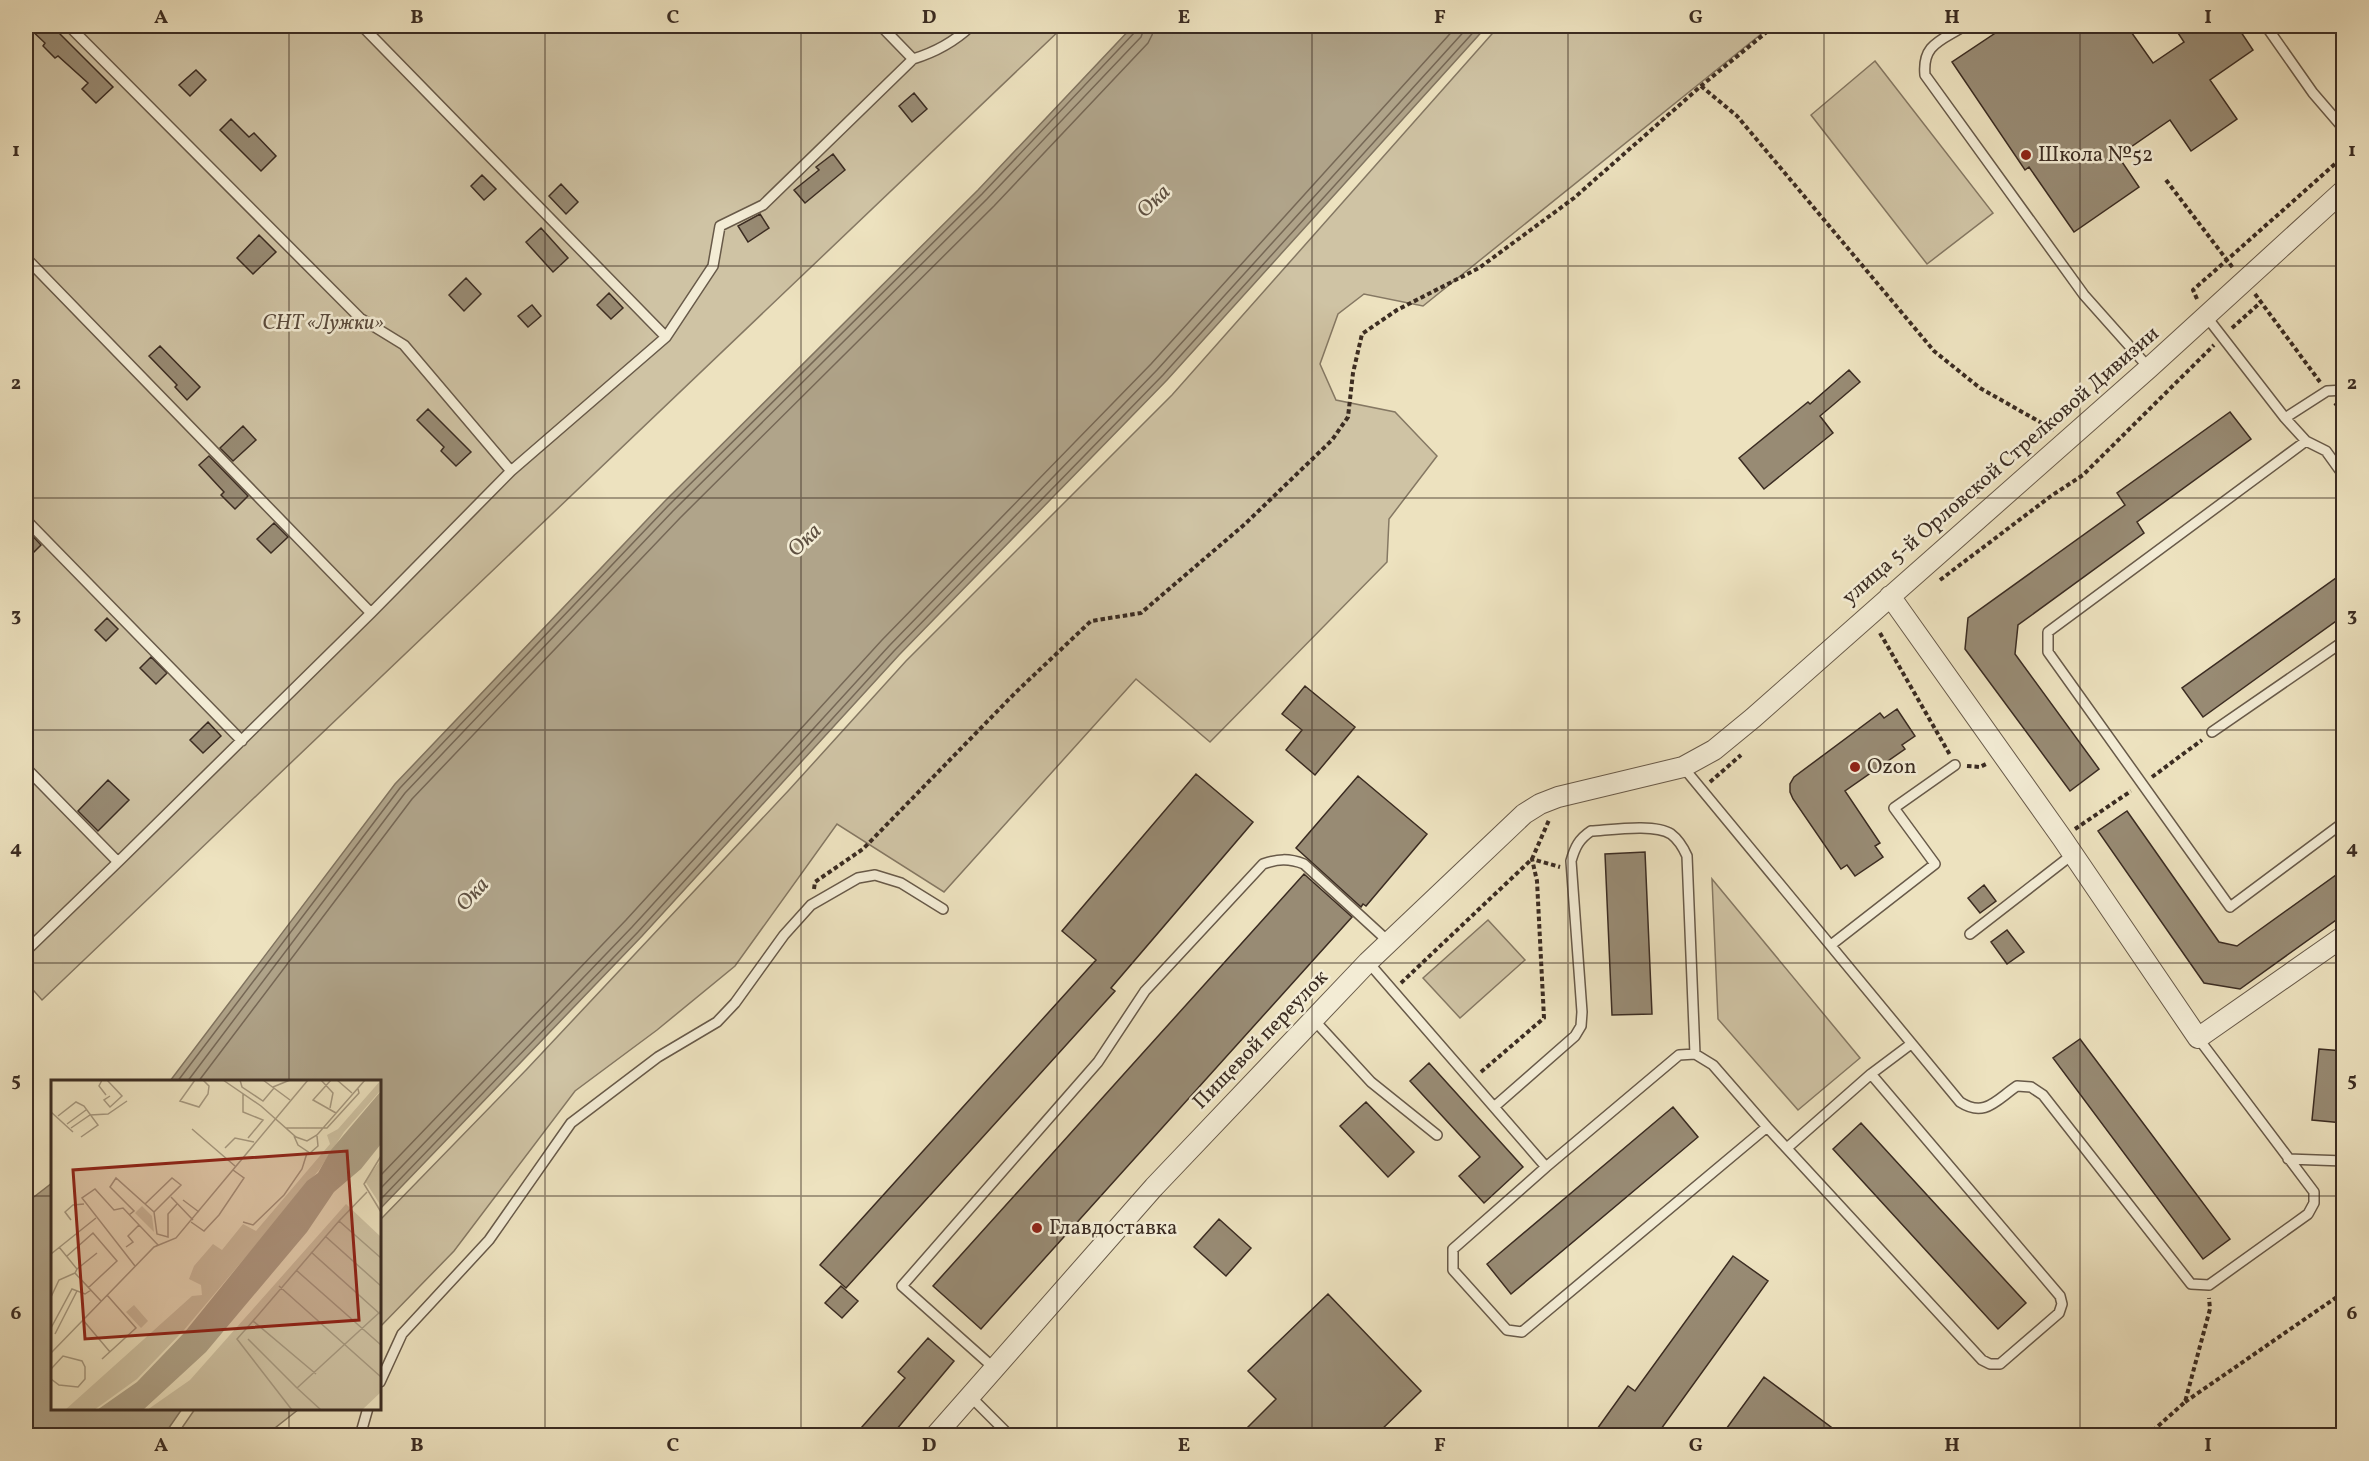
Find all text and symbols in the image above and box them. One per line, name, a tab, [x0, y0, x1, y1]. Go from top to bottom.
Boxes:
text: A	[154, 4, 168, 32]
text: B	[410, 4, 424, 32]
text: C	[667, 4, 680, 32]
text: D	[922, 4, 936, 32]
text: E	[1178, 4, 1190, 32]
text: F	[1434, 4, 1446, 32]
text: G	[1689, 4, 1703, 32]
text: H	[1944, 4, 1960, 32]
text: I	[2204, 4, 2212, 32]
text: 1	[12, 137, 20, 165]
text: 1	[2348, 137, 2356, 165]
place label: Школа №52	[2038, 141, 2153, 170]
marker: Школа №52	[2019, 148, 2033, 162]
water label: Ока	[1130, 178, 1178, 226]
park label: СНТ «Лужки»	[262, 309, 384, 338]
street label: улица 5-й Орловской Стрелковой Дивизии	[1836, 320, 2166, 612]
text: 2	[11, 370, 21, 398]
text: 2	[2347, 370, 2357, 398]
water label: Ока	[781, 517, 829, 565]
text: 3	[11, 602, 21, 630]
text: 3	[2347, 602, 2357, 630]
place label: Ozon	[1867, 753, 1917, 782]
marker: Ozon	[1848, 760, 1862, 774]
text: 4	[10, 835, 22, 863]
text: 4	[2346, 835, 2358, 863]
water label: Ока	[449, 871, 497, 919]
street label: Пищевой переулок	[1187, 964, 1335, 1116]
text: 5	[11, 1067, 21, 1095]
text: 5	[2347, 1067, 2357, 1095]
inset map	[51, 1080, 381, 1410]
place label: Главдоставка	[1049, 1214, 1178, 1243]
marker: Главдоставка	[1030, 1221, 1044, 1235]
text: 6	[11, 1300, 22, 1328]
text: 6	[2347, 1300, 2358, 1328]
text: A	[154, 1432, 168, 1460]
text: B	[410, 1432, 424, 1460]
text: C	[667, 1432, 680, 1460]
text: D	[922, 1432, 936, 1460]
text: E	[1178, 1432, 1190, 1460]
text: F	[1434, 1432, 1446, 1460]
text: G	[1689, 1432, 1703, 1460]
text: H	[1944, 1432, 1960, 1460]
text: I	[2204, 1432, 2212, 1460]

